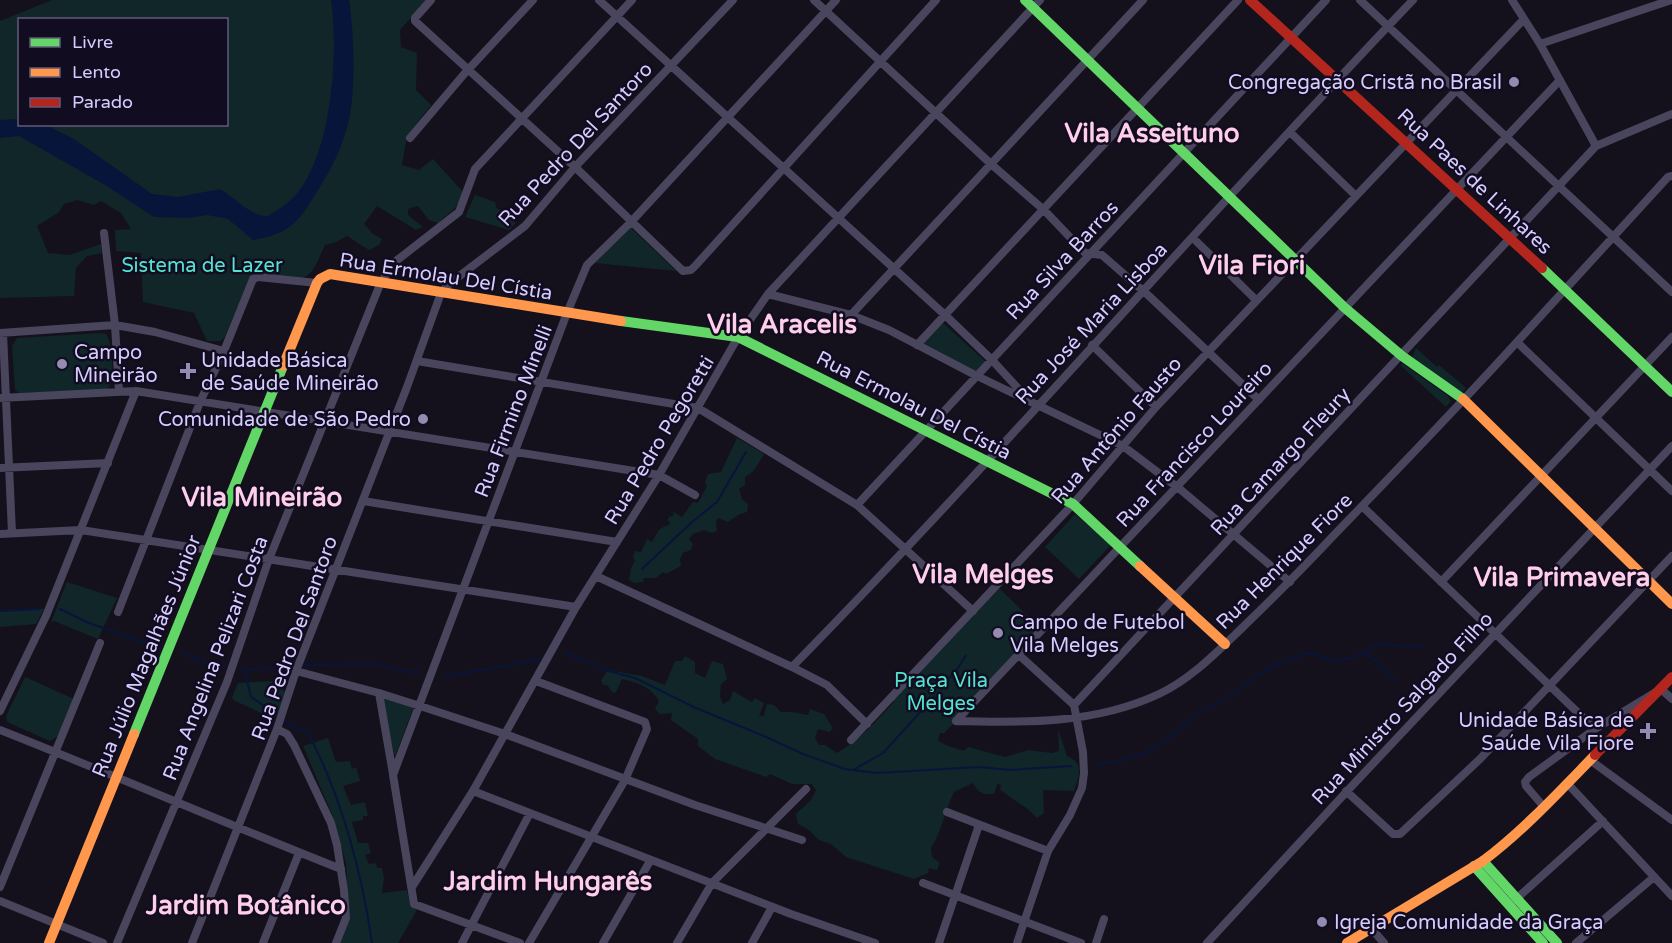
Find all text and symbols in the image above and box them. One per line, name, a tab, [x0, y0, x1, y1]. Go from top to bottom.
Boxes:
legend	[18, 18, 228, 126]
text: Livre	[72, 31, 113, 53]
street label: Rua Pedro Del Santoro	[493, 58, 658, 232]
text: Lento	[72, 61, 121, 83]
place label: Congregação Cristã no Brasil	[1228, 71, 1502, 95]
marker: Congregação Cristã no Brasil	[1507, 75, 1521, 89]
text: Parado	[72, 91, 133, 113]
street label: Rua Paes de Linhares	[1392, 104, 1557, 260]
district label: Vila Asseituno	[1064, 118, 1240, 149]
street label: Rua Silva Barros	[1002, 196, 1124, 325]
street label: Rua José Maria Lisboa	[1011, 238, 1173, 409]
street label: Rua Ermolau Del Cístia	[337, 248, 554, 306]
district label: Vila Fiori	[1199, 250, 1305, 281]
park label: Sistema de Lazer	[121, 254, 283, 278]
district label: Vila Aracelis	[707, 309, 857, 340]
street label: Rua Firmino Minelli	[470, 322, 558, 501]
place label: Campo Mineirão	[74, 341, 158, 388]
street label: Rua Ermolau Del Cístia	[812, 346, 1015, 466]
place label: Unidade Básica de Saúde Mineirão	[201, 349, 379, 396]
street label: Rua Pedro Pegoretti	[600, 352, 720, 529]
street label: Rua Antônio Fausto	[1046, 352, 1187, 509]
marker: Campo Mineirão	[55, 357, 69, 371]
street label: Rua Francisco Loureiro	[1112, 357, 1278, 533]
marker: Unidade Básica de Saúde Mineirão	[179, 362, 197, 380]
street label: Rua Camargo Fleury	[1206, 382, 1356, 541]
place label: Comunidade de São Pedro	[158, 408, 411, 432]
marker: Comunidade de São Pedro	[416, 412, 430, 426]
district label: Vila Mineirão	[182, 482, 343, 513]
street label: Rua Henrique Fiore	[1212, 489, 1358, 635]
street label: Rua Júlio Magalhães Júnior	[87, 531, 207, 781]
street label: Rua Angelina Pelizari Costa	[158, 533, 274, 784]
street label: Rua Pedro Del Santoro	[247, 533, 343, 744]
district label: Vila Melges	[912, 559, 1054, 590]
district label: Vila Primavera	[1474, 562, 1650, 593]
street label: Rua Ministro Salgado Filho	[1307, 607, 1498, 810]
place label: Campo de Futebol Vila Melges	[1010, 611, 1185, 658]
marker: Campo de Futebol Vila Melges	[991, 626, 1005, 640]
park label: Praça Vila Melges	[894, 669, 988, 716]
place label: Unidade Básica de Saúde Vila Fiore	[1458, 709, 1634, 756]
marker: Unidade Básica de Saúde Vila Fiore	[1639, 722, 1657, 740]
district label: Jardim Hungarês	[443, 866, 652, 897]
district label: Jardim Botânico	[145, 890, 346, 921]
place label: Igreja Comunidade da Graça	[1334, 911, 1604, 935]
marker: Igreja Comunidade da Graça	[1315, 915, 1329, 929]

